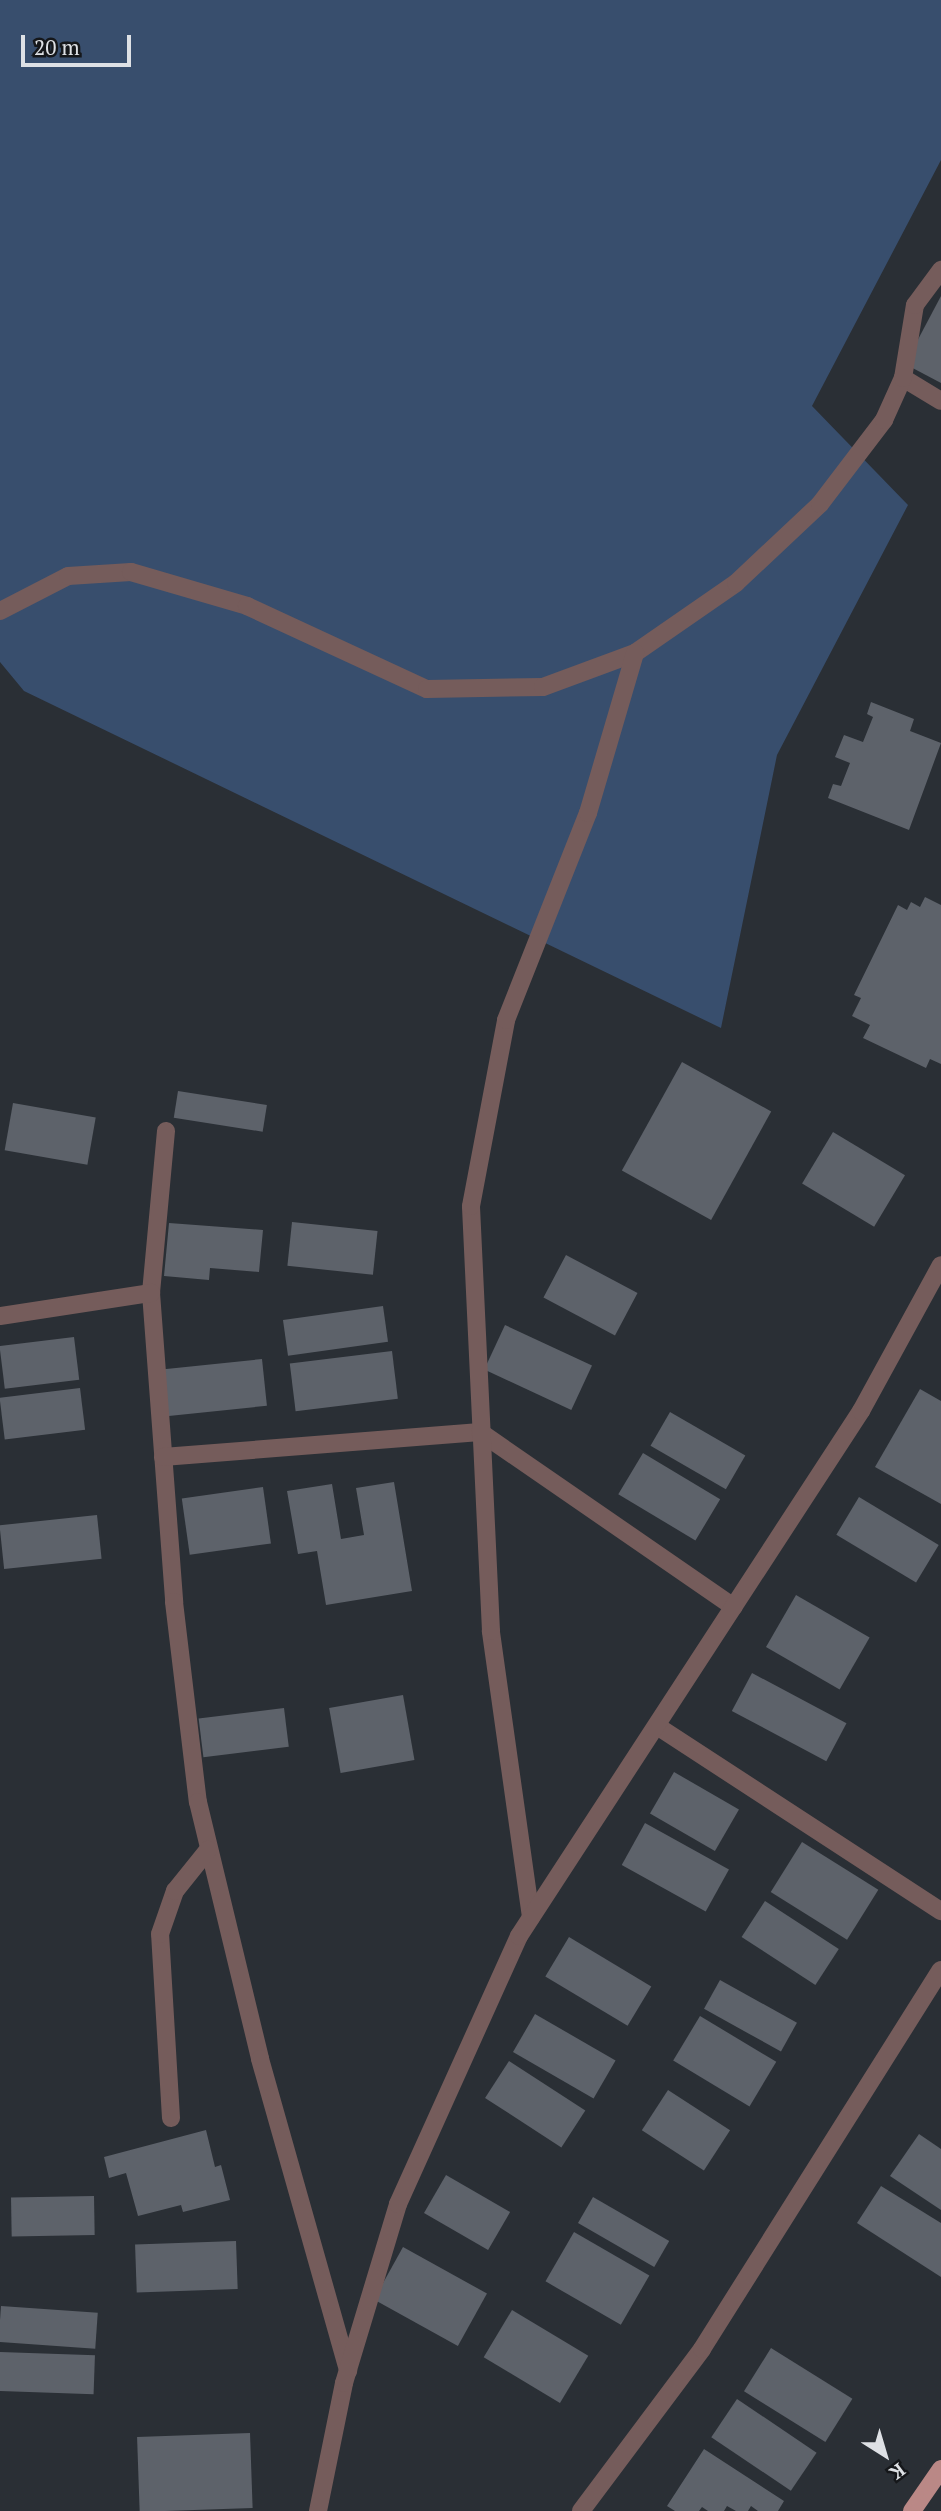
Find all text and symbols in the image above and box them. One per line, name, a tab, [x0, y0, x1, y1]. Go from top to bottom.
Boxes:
scale bar	[24, 21, 135, 65]
text: 20 m	[34, 33, 80, 61]
north arrow	[850, 2420, 920, 2490]
text: K	[885, 2458, 911, 2486]

